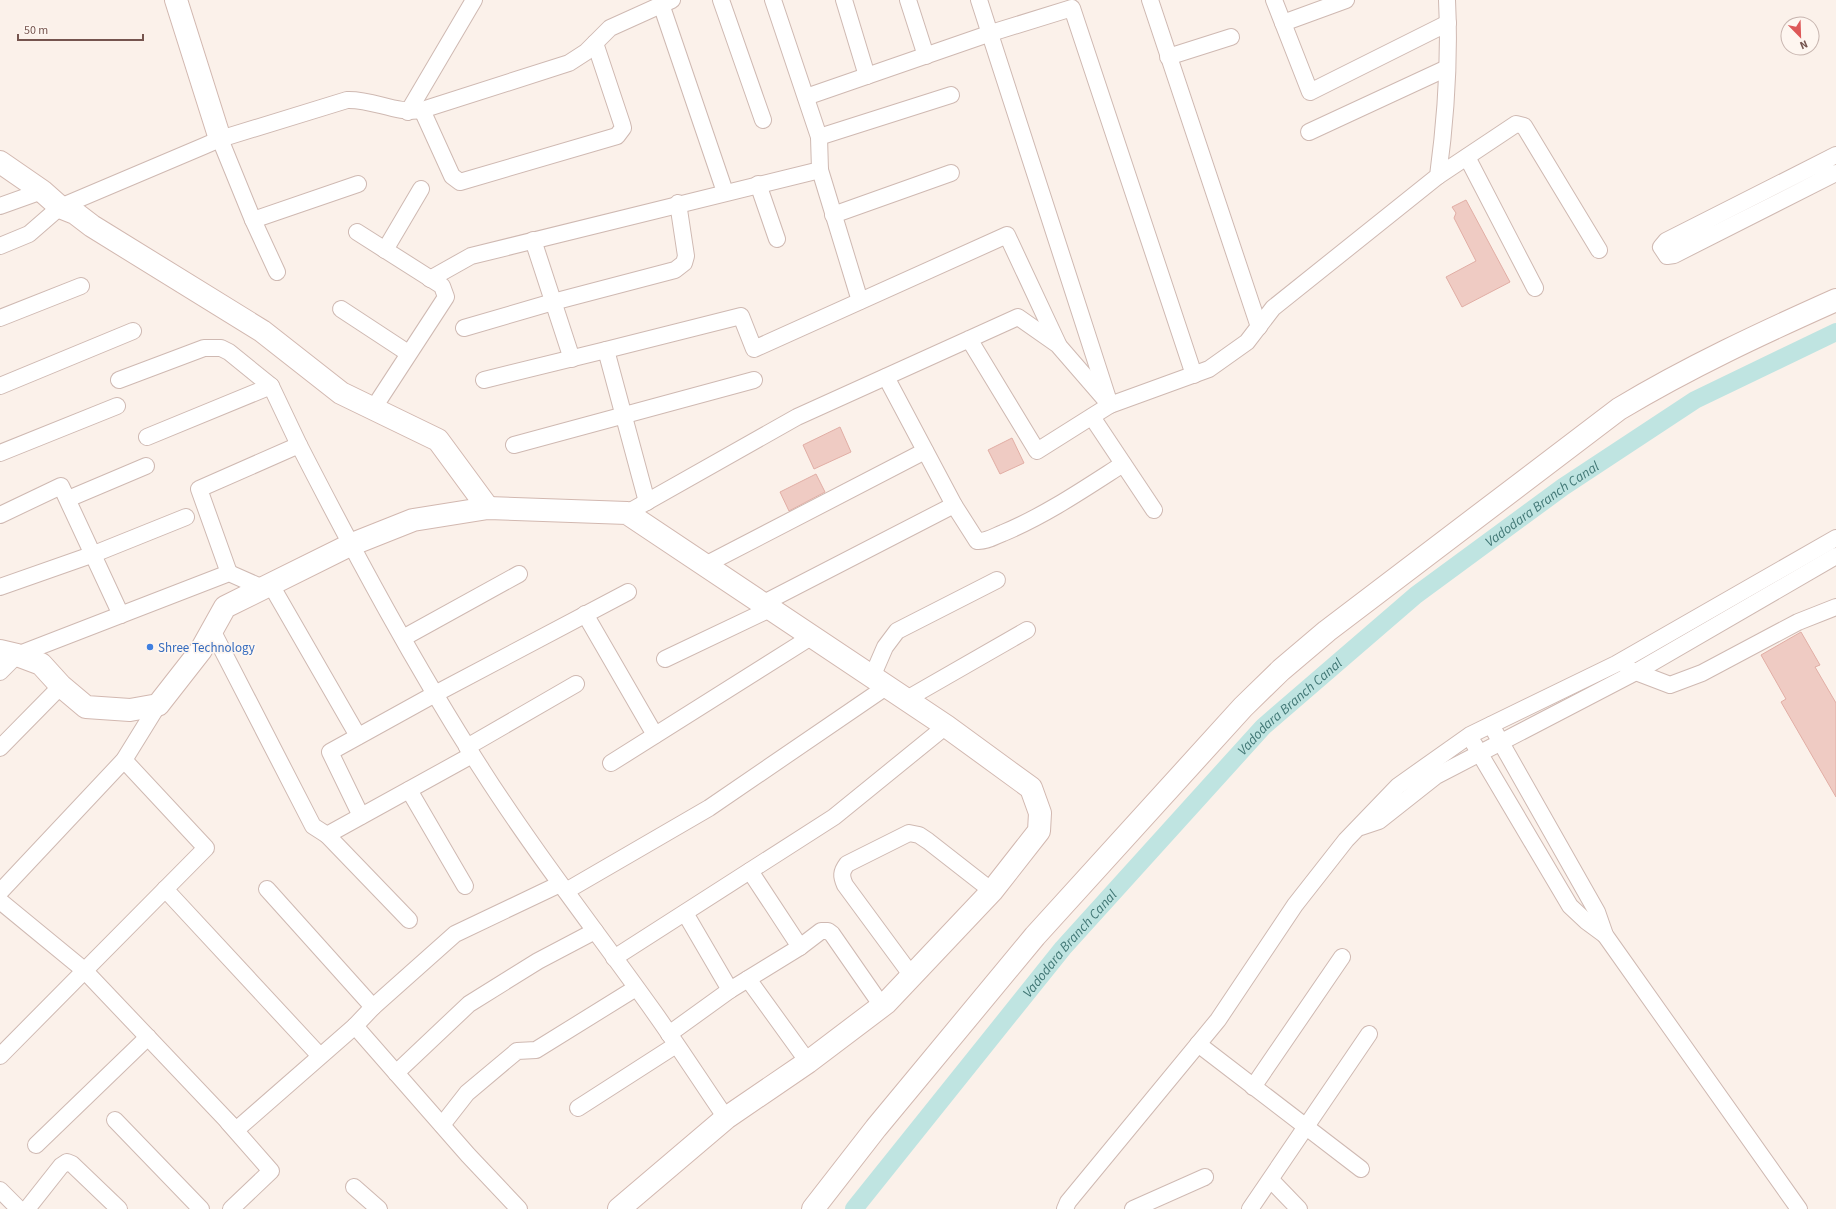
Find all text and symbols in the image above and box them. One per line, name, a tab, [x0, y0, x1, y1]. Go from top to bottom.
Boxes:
scale bar	[18, 16, 143, 42]
north arrow	[1780, 16, 1820, 56]
text: 50 m	[24, 22, 48, 39]
text: N	[1797, 36, 1810, 53]
water label: Vadodara Branch Canal	[1481, 457, 1604, 552]
place label: Shree Technology	[158, 639, 255, 657]
marker: Shree Technology	[145, 642, 155, 652]
water label: Vadodara Branch Canal	[1233, 653, 1348, 760]
water label: Vadodara Branch Canal	[1018, 885, 1122, 1002]

